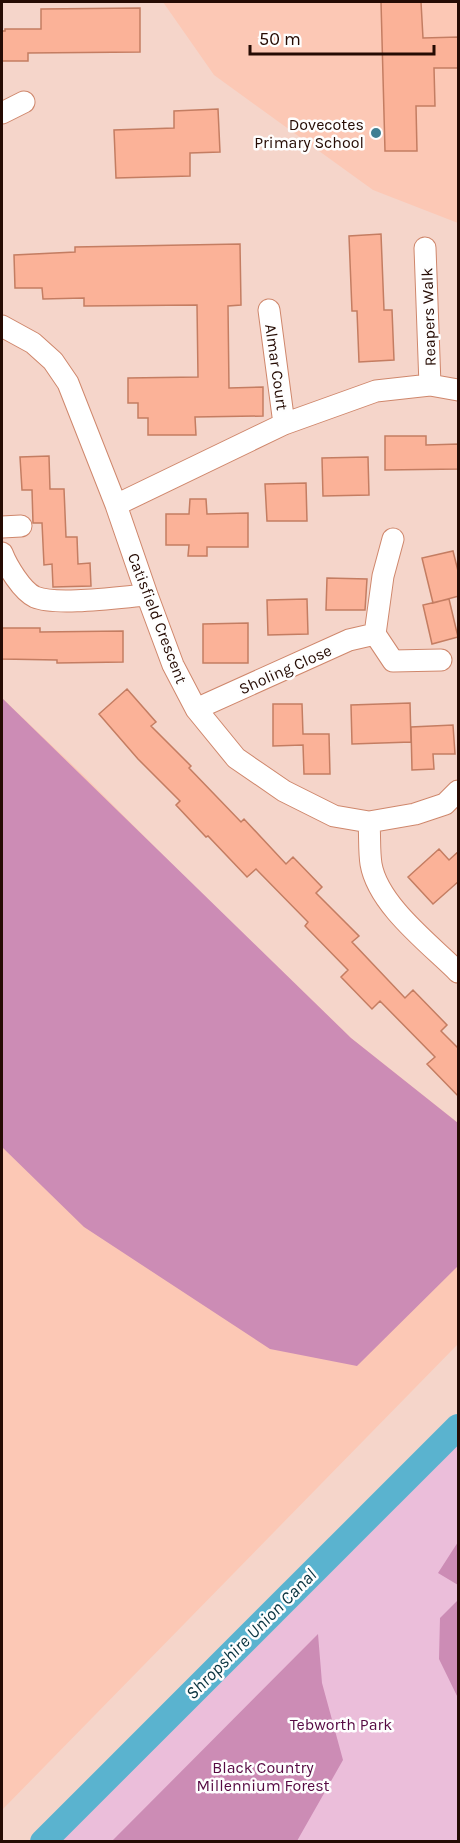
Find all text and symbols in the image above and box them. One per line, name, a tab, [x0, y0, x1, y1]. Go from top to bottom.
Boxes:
scale bar	[250, 18, 434, 56]
text: 50 m	[259, 28, 301, 50]
place label: Dovecotes Primary School	[254, 115, 364, 152]
marker: Dovecotes Primary School	[369, 126, 383, 140]
street label: Reapers Walk	[417, 267, 440, 367]
street label: Almar Court	[261, 323, 292, 412]
street label: Catisfield Crescent	[124, 550, 191, 686]
street label: Sholing Close	[236, 641, 335, 698]
water label: Shropshire Union Canal	[181, 1564, 321, 1704]
park label: Tebworth Park	[290, 1715, 392, 1734]
park label: Black Country Millennium Forest	[196, 1758, 330, 1795]

